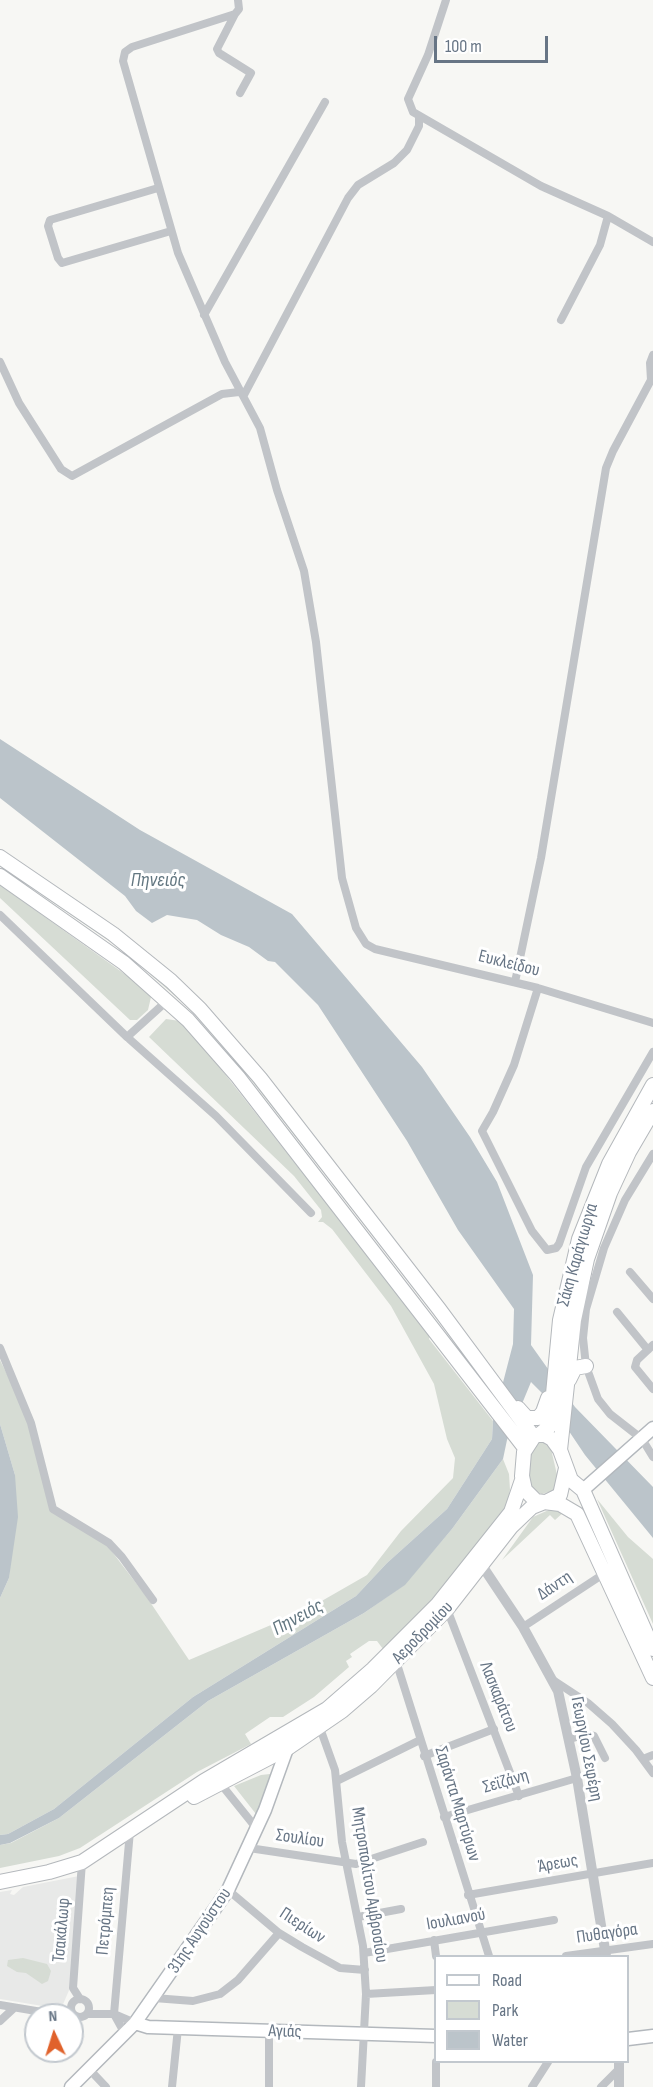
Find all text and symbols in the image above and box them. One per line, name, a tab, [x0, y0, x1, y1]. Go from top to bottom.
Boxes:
scale bar	[437, 24, 551, 62]
text: 100 m	[445, 36, 482, 57]
water label: Πηνειός	[131, 869, 185, 893]
street label: Ευκλείδου	[476, 946, 542, 982]
street label: Σάκη Καράγιωργα	[553, 1201, 603, 1309]
street label: Δάντη	[533, 1567, 577, 1605]
water label: Πηνειός	[268, 1594, 328, 1642]
street label: Αεροδρομίου	[388, 1597, 458, 1669]
street label: Λασκαράτου	[474, 1659, 522, 1735]
street label: Γεωργίου Σεφέρη	[565, 1695, 607, 1803]
street label: Σαράντα Μαρτύρων	[429, 1744, 485, 1864]
street label: Σεϊζάνη	[481, 1765, 531, 1799]
street label: Μητροπολίτου Αμβροσίου	[346, 1806, 392, 1964]
street label: Σουλίου	[274, 1825, 326, 1853]
street label: Άρεως	[537, 1850, 579, 1878]
street label: 31ης Αυγούστου	[164, 1884, 236, 1978]
street label: Πετρόμπεη	[92, 1886, 120, 1956]
street label: Τσακάλωφ	[48, 1897, 76, 1963]
street label: Πιερίων	[275, 1903, 329, 1949]
street label: Ιουλιανού	[425, 1904, 487, 1936]
street label: Πυθαγόρα	[575, 1919, 639, 1949]
legend	[434, 1955, 629, 2063]
text: Road	[492, 1970, 522, 1991]
text: Park	[492, 2000, 518, 2021]
north arrow	[24, 2003, 84, 2063]
text: N	[48, 2007, 58, 2026]
street label: Αγιάς	[268, 2021, 302, 2043]
text: Water	[492, 2030, 528, 2051]

